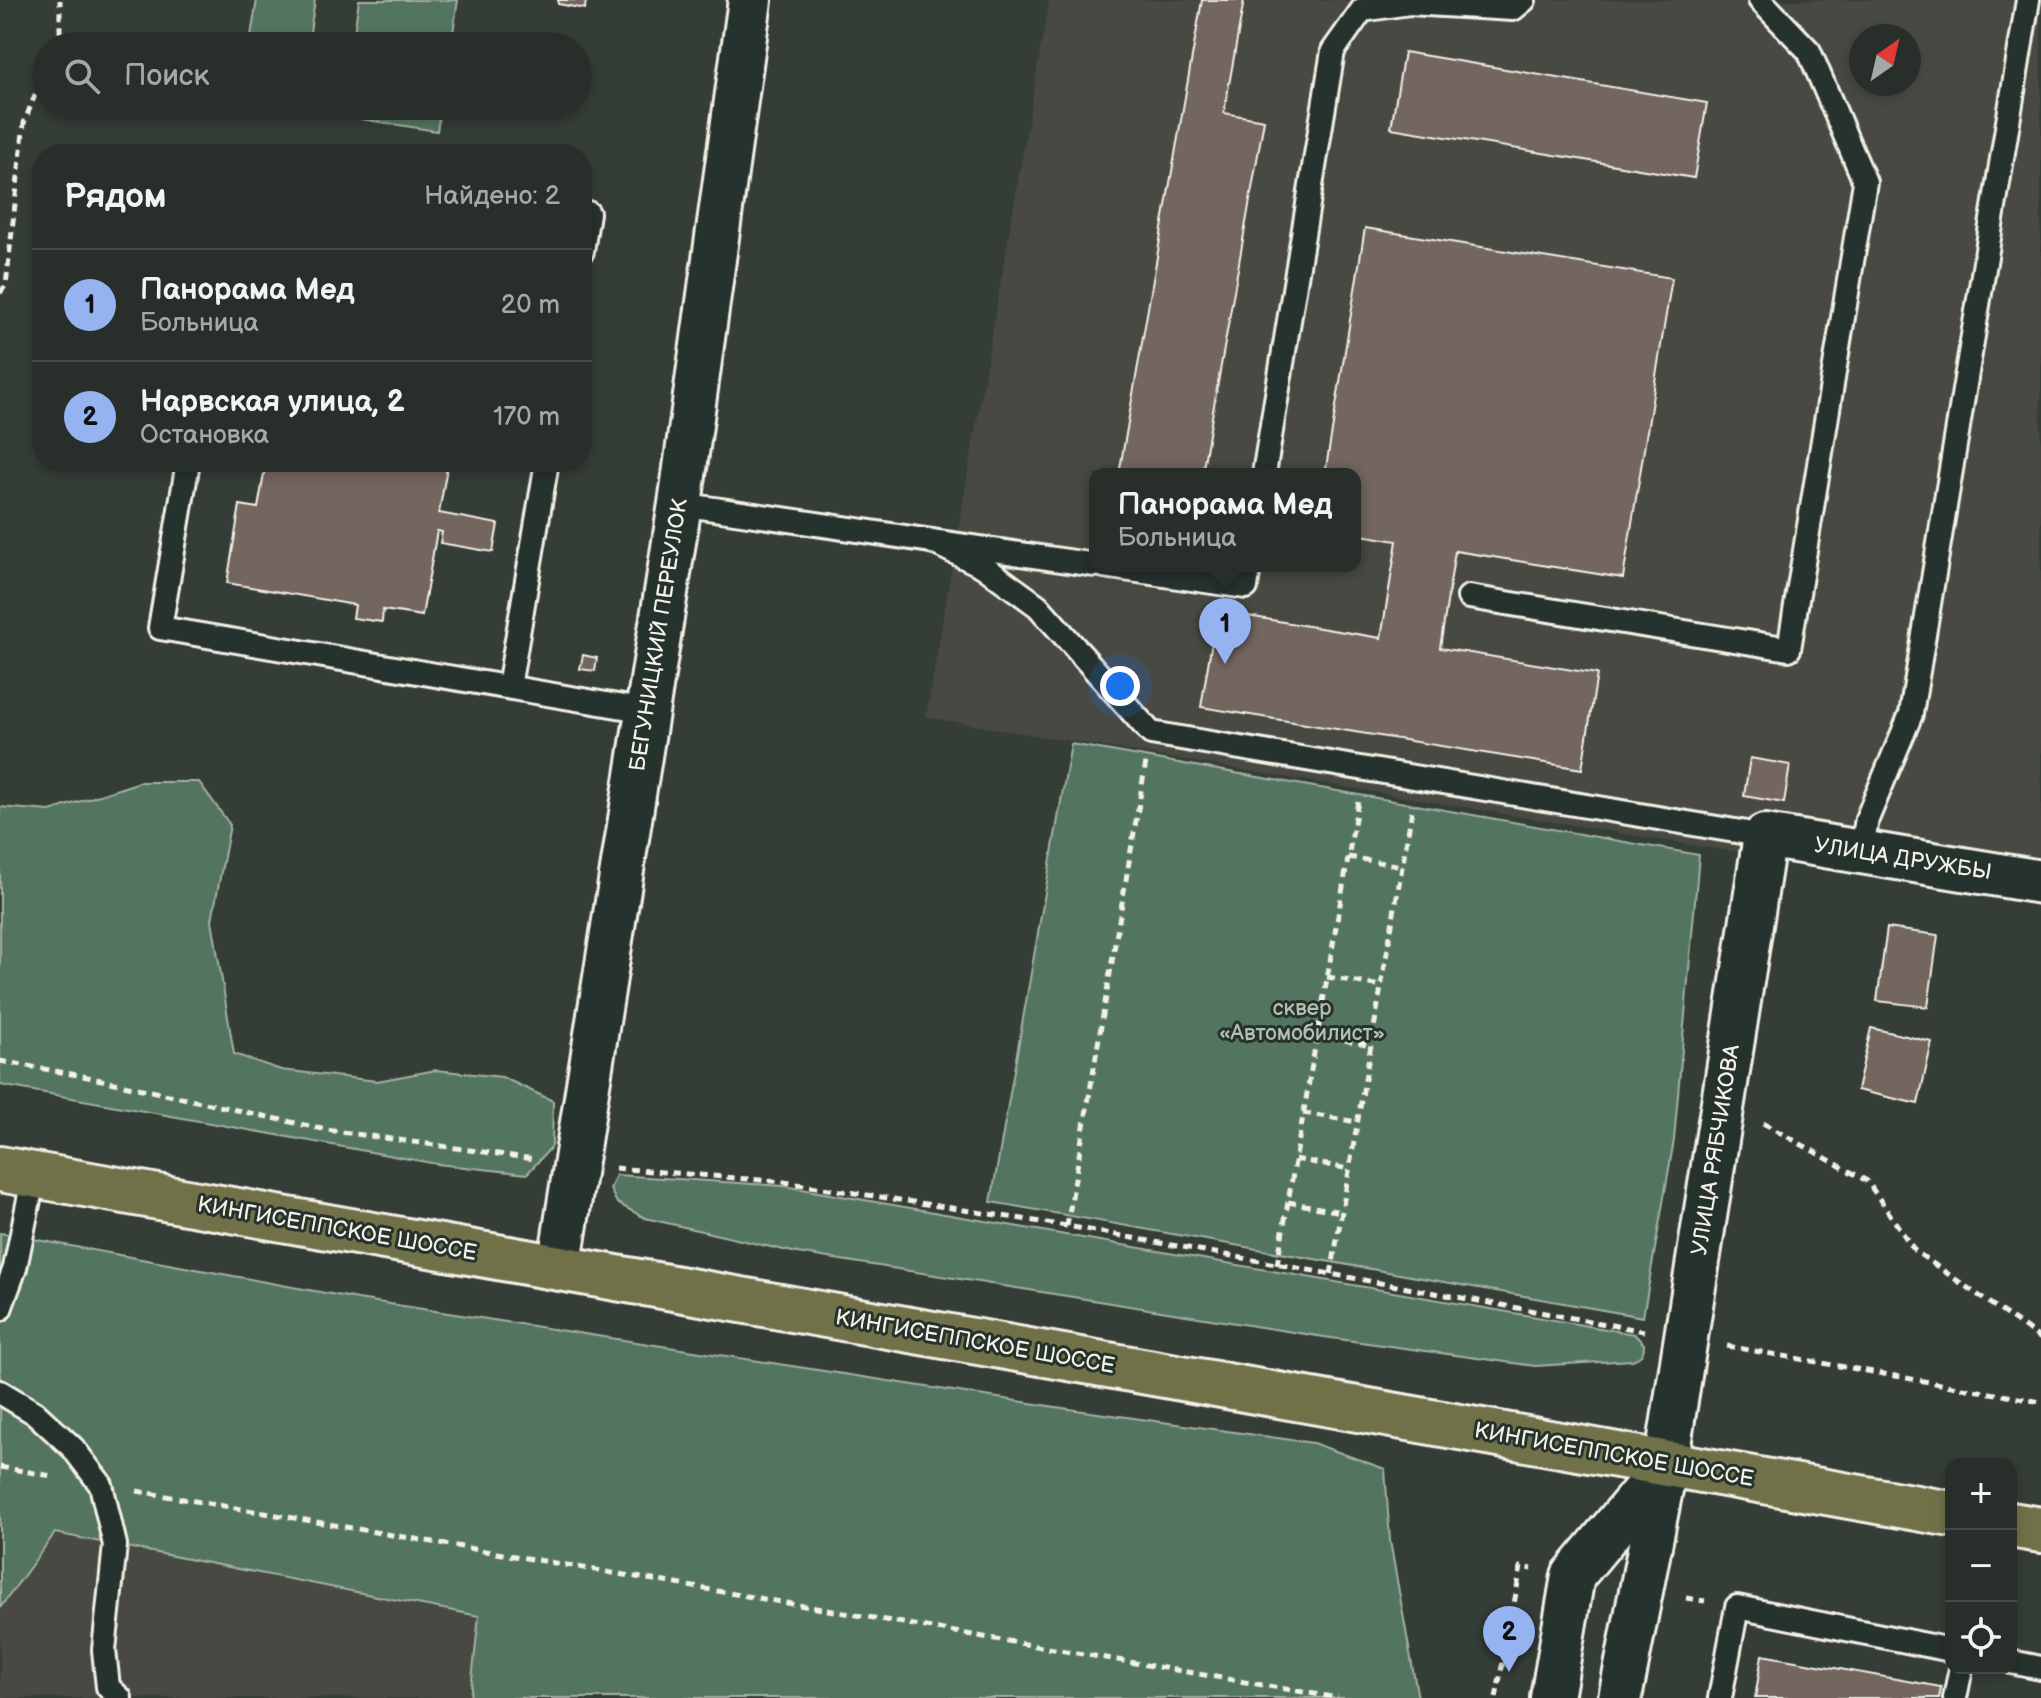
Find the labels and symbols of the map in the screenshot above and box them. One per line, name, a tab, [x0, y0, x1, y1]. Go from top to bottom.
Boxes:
north arrow	[1849, 24, 1921, 96]
street label: БЕГУНИЦКИЙ ПЕРЕУЛОК	[624, 496, 694, 773]
pin: 1	[1199, 598, 1251, 664]
your location	[1100, 666, 1140, 706]
street label: УЛИЦА ДРУЖБЫ	[1813, 832, 1993, 886]
park label: сквер «Автомобилист»	[1219, 995, 1385, 1047]
street label: УЛИЦА РЯБЧИКОВА	[1686, 1042, 1746, 1257]
street label: КИНГИСЕППСКОЕ ШОССЕ	[195, 1191, 479, 1267]
street label: КИНГИСЕППСКОЕ ШОССЕ	[833, 1304, 1117, 1380]
street label: КИНГИСЕППСКОЕ ШОССЕ	[1472, 1417, 1756, 1493]
pin: 2	[1483, 1606, 1535, 1672]

